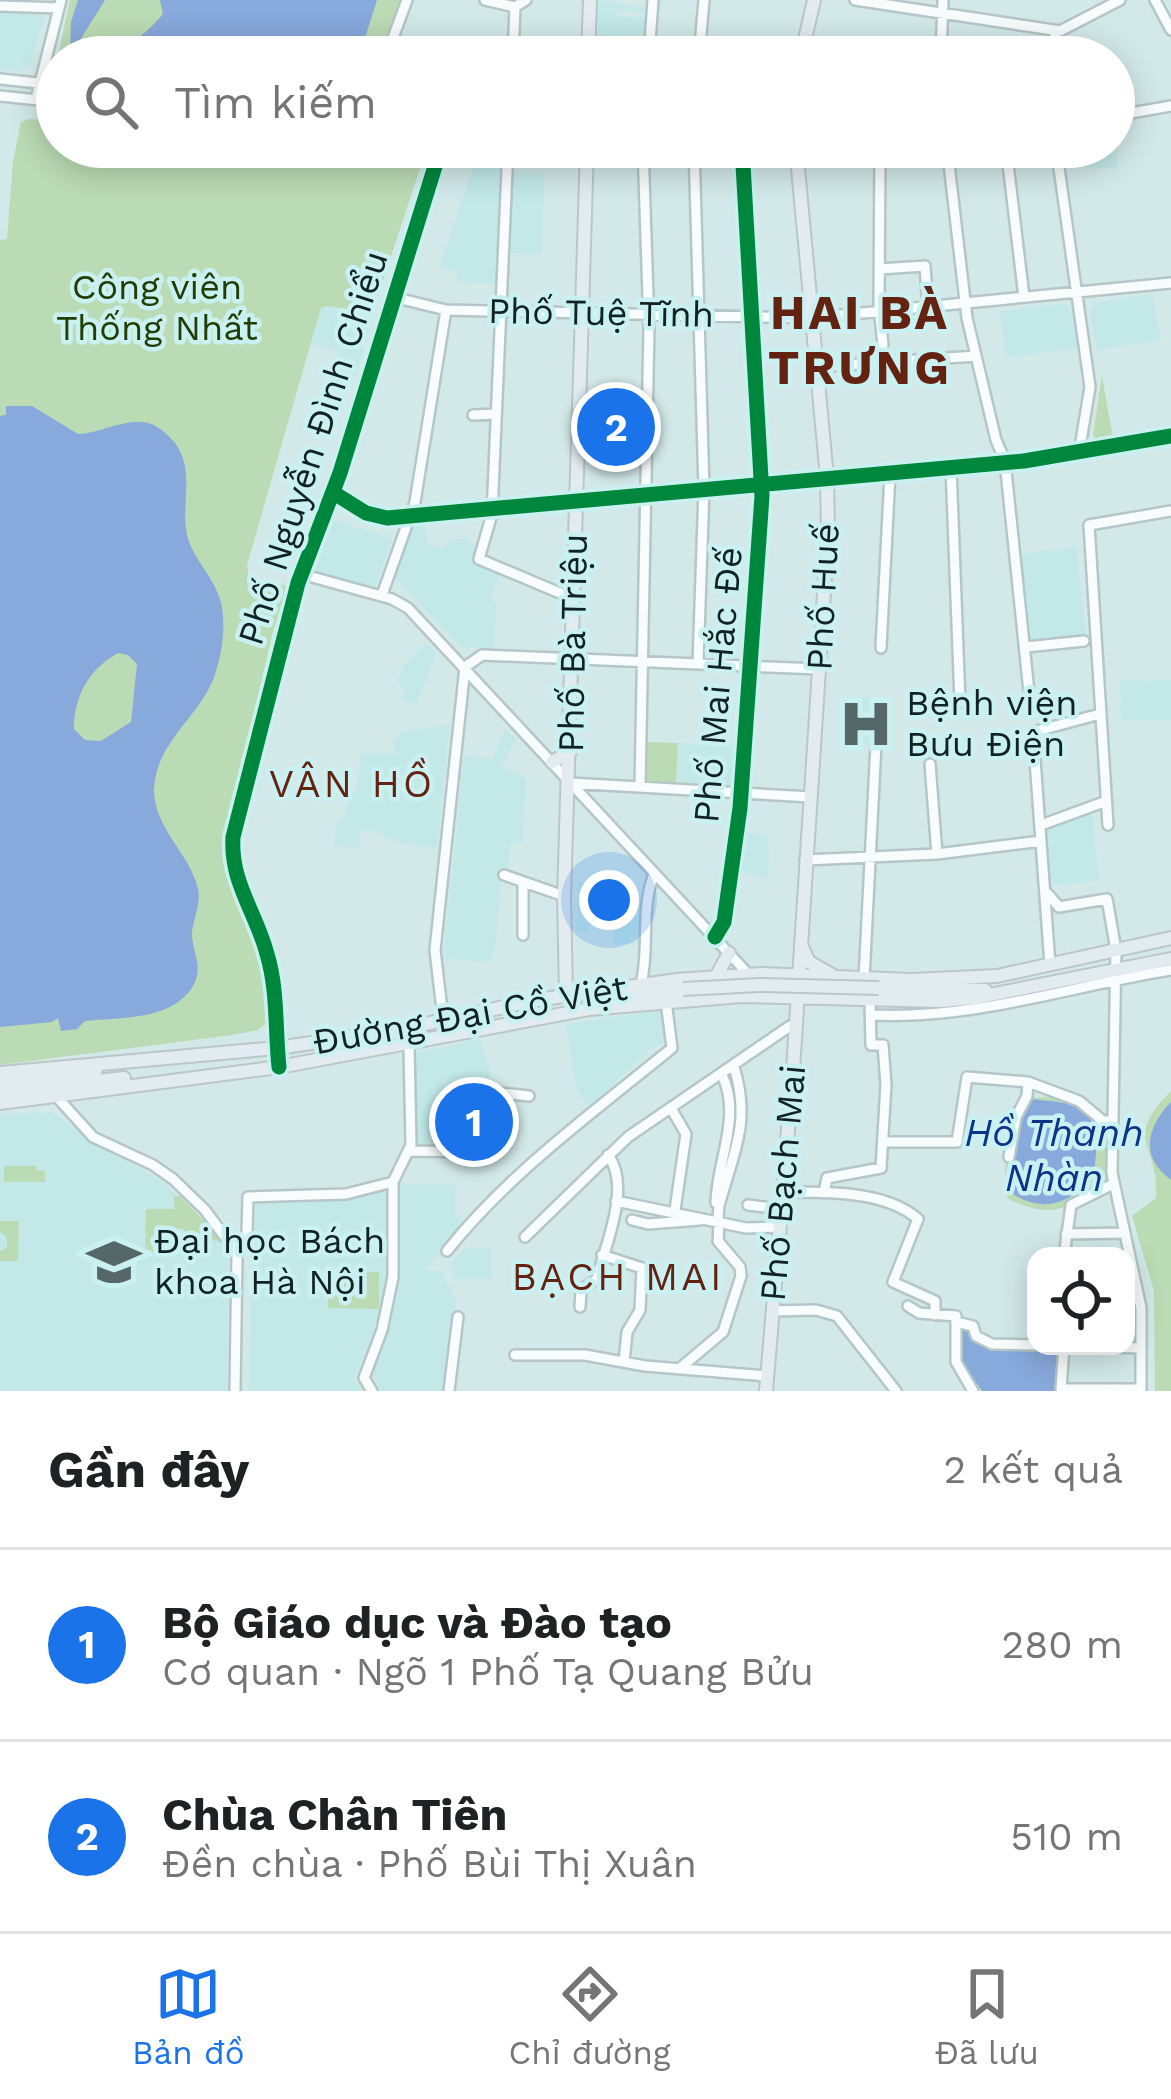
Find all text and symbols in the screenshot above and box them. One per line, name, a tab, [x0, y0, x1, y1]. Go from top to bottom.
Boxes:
search box	[36, 36, 1135, 168]
icon: search	[78, 69, 144, 135]
text: Tìm kiếm	[174, 76, 377, 129]
street label: Phố Nguyễn Đình Chiểu	[229, 246, 397, 650]
park label: Công viên Thống Nhất	[56, 266, 258, 349]
district label: HAI BÀ TRƯNG	[768, 284, 952, 396]
street label: Phố Tuệ Tĩnh	[488, 290, 714, 336]
pin: 2	[577, 382, 655, 472]
street label: Phố Huế	[798, 522, 848, 672]
street label: Phố Bà Triệu	[550, 533, 596, 753]
street label: Phố Mai Hắc Đế	[685, 545, 751, 825]
place label: Bệnh viện Bưu Điện	[906, 682, 1078, 765]
hospital icon: Bệnh viện Bưu Điện	[837, 695, 895, 753]
district label: VÂN HỒ	[269, 757, 435, 806]
your location	[579, 870, 639, 930]
street label: Đường Đại Cồ Việt	[310, 967, 630, 1063]
street label: Phố Bạch Mai	[752, 1063, 814, 1303]
pin: 1	[435, 1077, 513, 1167]
water label: Hồ Thanh Nhàn	[964, 1110, 1144, 1200]
place label: Đại học Bách khoa Hà Nội	[154, 1220, 385, 1303]
school or university icon: Đại học Bách khoa Hà Nội	[85, 1233, 143, 1291]
map controls	[1027, 1247, 1135, 1355]
button: locate	[1027, 1247, 1135, 1355]
district label: BẠCH MAI	[511, 1254, 725, 1299]
text: Gần đây	[48, 1440, 249, 1499]
text: 2 kết quả	[943, 1447, 1123, 1492]
text: Bộ Giáo dục và Đào tạo	[162, 1596, 672, 1649]
text: 1	[79, 1622, 95, 1667]
text: 280 m	[1002, 1622, 1123, 1667]
text: Cơ quan · Ngõ 1 Phố Tạ Quang Bửu	[162, 1649, 814, 1694]
text: Chùa Chân Tiên	[162, 1788, 507, 1841]
text: 2	[75, 1814, 99, 1859]
text: 510 m	[1010, 1814, 1123, 1859]
text: Đền chùa · Phố Bùi Thị Xuân	[162, 1841, 697, 1886]
tab: Bản đồ	[132, 1961, 245, 2072]
tab: Chỉ đường	[509, 1961, 671, 2072]
tab: Đã lưu	[935, 1961, 1039, 2072]

